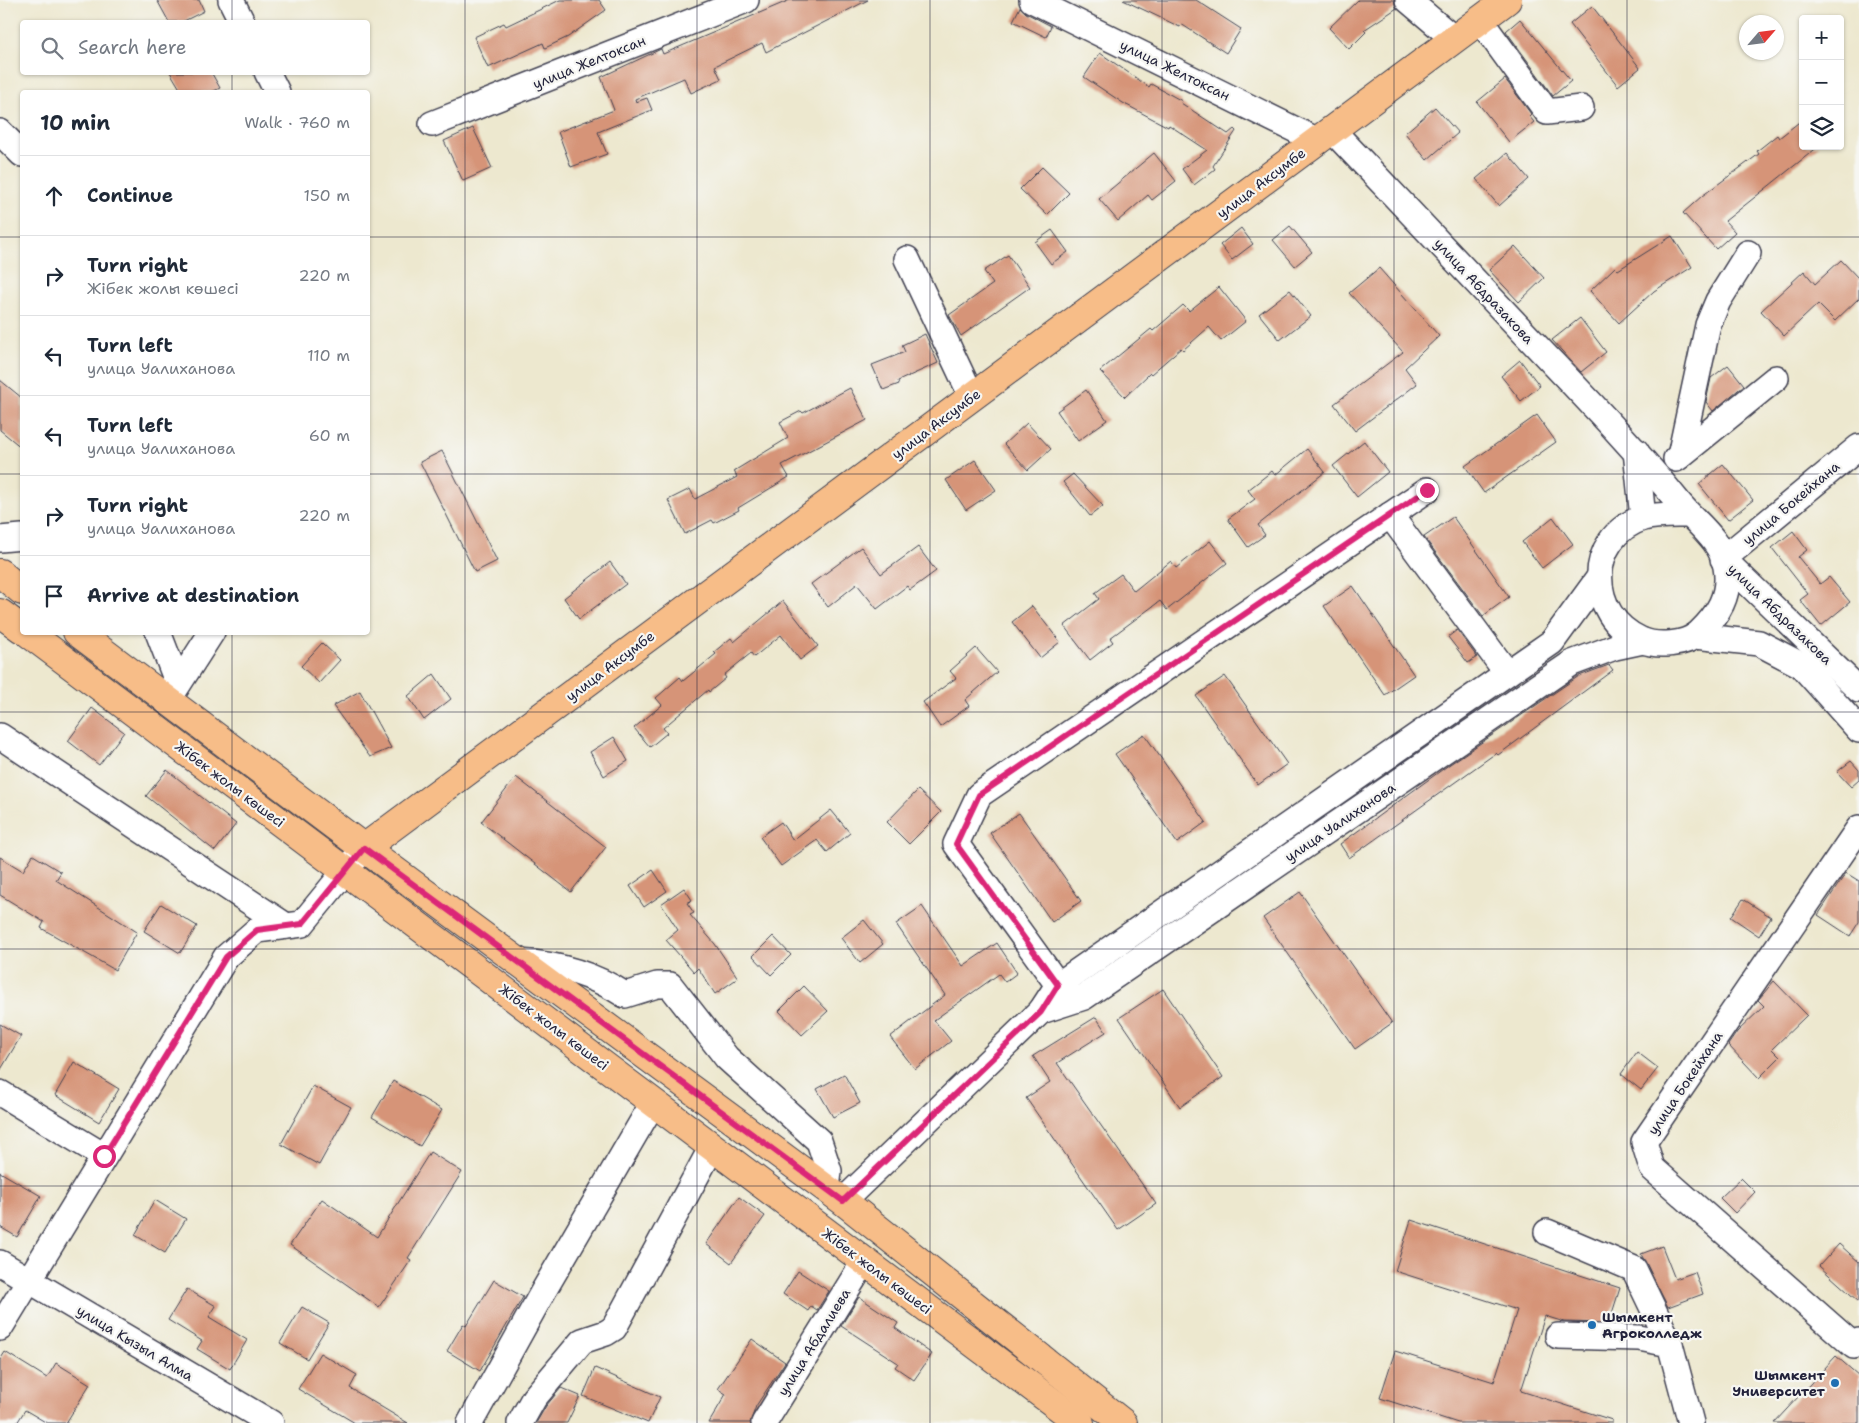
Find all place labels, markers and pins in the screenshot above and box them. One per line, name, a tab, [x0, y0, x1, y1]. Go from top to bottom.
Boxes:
place label: Шымкент Агроколледж	[1602, 1308, 1702, 1342]
marker: Шымкент Агроколледж	[1586, 1319, 1598, 1331]
place label: Шымкент Университет	[1732, 1366, 1826, 1400]
marker: Шымкент Университет	[1829, 1377, 1841, 1389]

